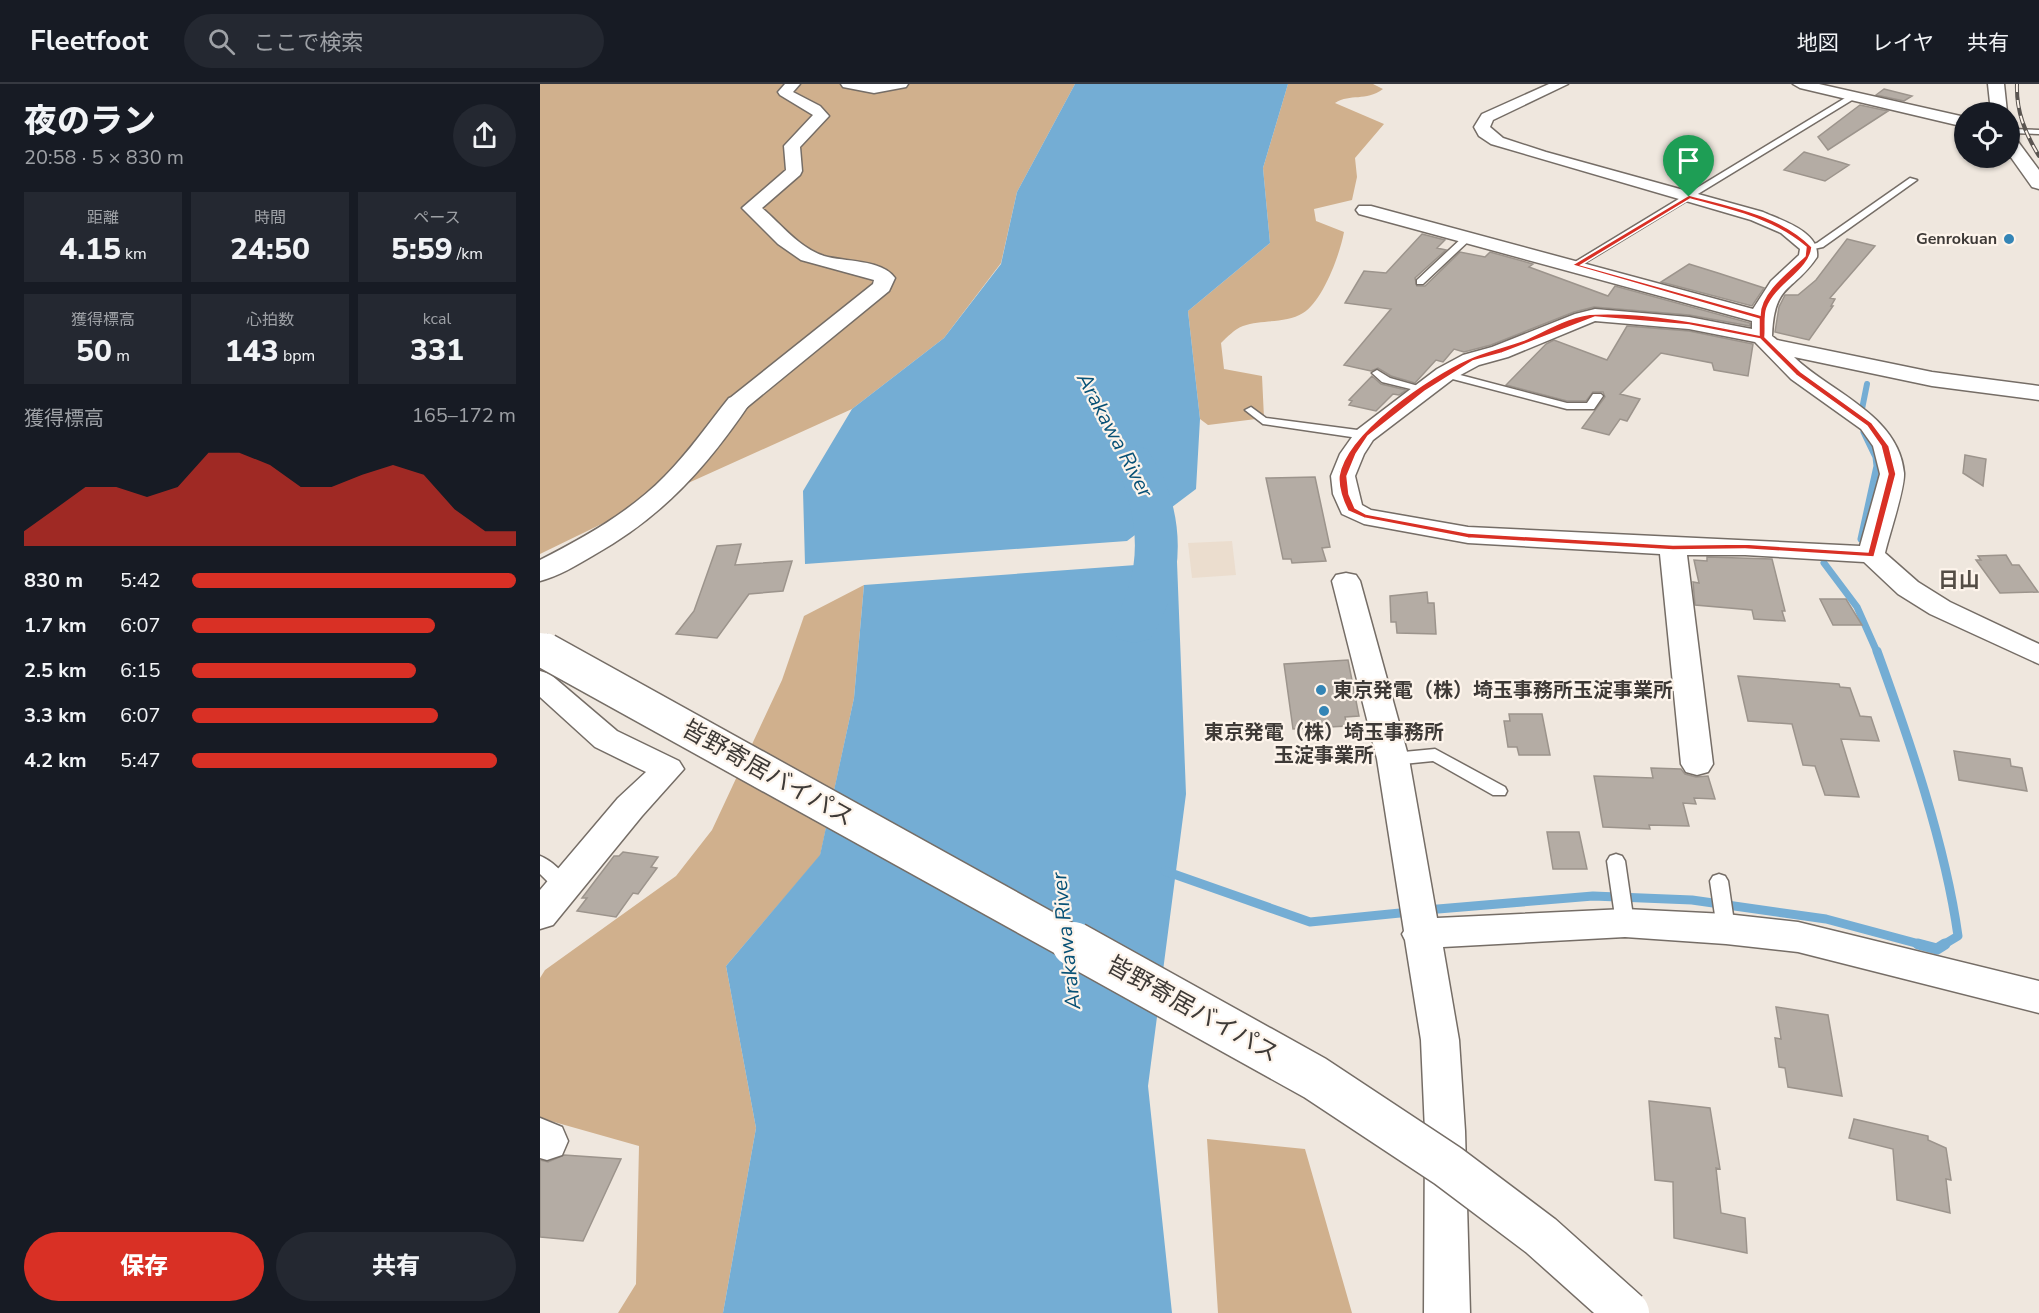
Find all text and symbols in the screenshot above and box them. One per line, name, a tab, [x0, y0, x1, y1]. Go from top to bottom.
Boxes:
search box	[184, 14, 604, 68]
text: Fleetfoot	[30, 22, 148, 60]
icon: search	[205, 25, 238, 58]
text: ここで検索	[253, 28, 363, 58]
text: 地図	[1797, 29, 1839, 57]
text: レイヤ	[1872, 29, 1934, 57]
text: 共有	[1967, 29, 2009, 57]
text: 夜のラン	[24, 99, 156, 144]
map controls	[1954, 102, 2020, 168]
button: locate	[1954, 102, 2020, 168]
button: share	[453, 104, 516, 167]
pin	[1663, 135, 1714, 197]
text: 20:58 · 5 × 830 m	[24, 144, 184, 171]
icon: arrive	[1672, 144, 1705, 177]
text: 距離	[87, 207, 119, 229]
text: 時間	[254, 207, 286, 229]
text: ペース	[413, 207, 461, 229]
place label: Genrokuan	[1916, 228, 1997, 250]
text: 4.15	[59, 229, 121, 270]
text: 24:50	[230, 229, 310, 270]
text: 5:59	[391, 229, 453, 270]
marker: Genrokuan	[2002, 232, 2016, 246]
text: km	[121, 243, 147, 265]
text: /km	[453, 243, 483, 265]
text: kcal	[423, 308, 451, 330]
text: 獲得標高	[71, 309, 135, 331]
text: 心拍数	[246, 309, 294, 331]
text: 331	[410, 330, 464, 371]
text: 50	[76, 331, 112, 372]
text: 143	[225, 331, 279, 372]
text: m	[112, 345, 130, 367]
text: bpm	[279, 345, 315, 367]
water label: Arakawa River	[1070, 367, 1160, 503]
text: 165–172 m	[412, 402, 516, 429]
text: 獲得標高	[24, 405, 104, 432]
district label: 日山	[1938, 566, 1980, 594]
text: 830 m	[24, 567, 83, 594]
text: 5:42	[120, 567, 161, 594]
text: 1.7 km	[24, 612, 87, 639]
text: 6:07	[120, 612, 161, 639]
text: 2.5 km	[24, 657, 87, 684]
text: 6:15	[120, 657, 161, 684]
place label: 東京発電（株）埼玉事務所玉淀事業所	[1333, 677, 1673, 704]
marker: 東京発電（株）埼玉事務所玉淀事業所	[1314, 683, 1328, 697]
text: 3.3 km	[24, 702, 87, 729]
text: 6:07	[120, 702, 161, 729]
marker: 東京発電（株）埼玉事務所 玉淀事業所	[1317, 704, 1331, 718]
street label: 皆野寄居バイパス	[676, 713, 860, 833]
place label: 東京発電（株）埼玉事務所 玉淀事業所	[1204, 719, 1444, 769]
text: 4.2 km	[24, 747, 87, 774]
text: 5:47	[120, 747, 161, 774]
water label: Arakawa River	[1045, 871, 1087, 1012]
street label: 皆野寄居バイパス	[1101, 949, 1285, 1069]
button: 保存	[24, 1232, 264, 1301]
button: 共有	[276, 1232, 516, 1301]

